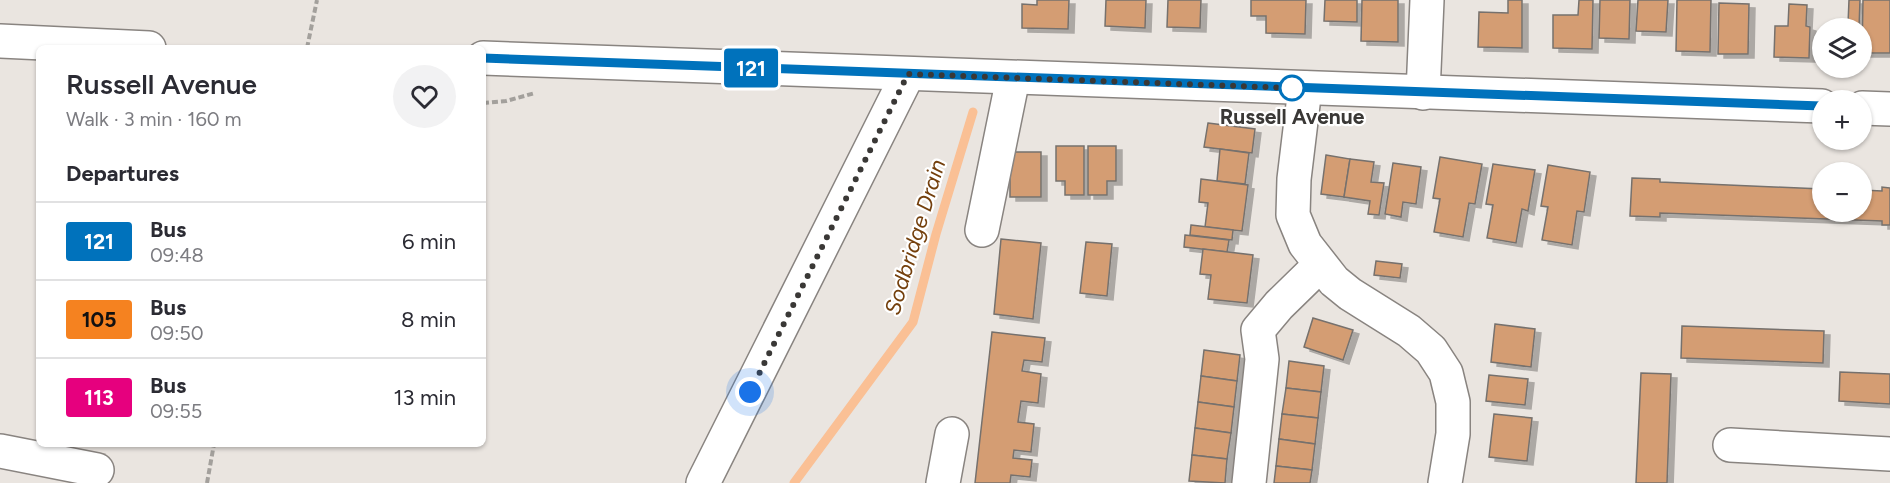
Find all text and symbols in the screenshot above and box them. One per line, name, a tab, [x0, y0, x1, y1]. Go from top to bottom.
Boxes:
map controls	[1812, 18, 1872, 222]
button: layers	[1812, 18, 1872, 78]
line badge: 121	[716, 48, 786, 88]
text: 121	[736, 56, 766, 81]
button: heart	[393, 65, 456, 128]
text: Russell Avenue	[66, 67, 257, 101]
marker: Russell Avenue	[1279, 75, 1305, 101]
button: +	[1812, 90, 1872, 150]
place label: Russell Avenue	[1220, 104, 1365, 129]
text: Walk · 3 min · 160 m	[66, 107, 242, 131]
water label: Sodbridge Drain	[879, 156, 951, 318]
text: Departures	[66, 160, 179, 187]
button: −	[1812, 162, 1872, 222]
text: Bus	[150, 216, 186, 243]
text: 6 min	[402, 228, 456, 255]
text: 121	[84, 229, 114, 254]
text: 09:48	[150, 243, 204, 267]
text: Bus	[150, 294, 186, 321]
text: 8 min	[401, 306, 456, 333]
text: 105	[82, 307, 116, 332]
text: 09:50	[150, 321, 204, 345]
text: Bus	[150, 372, 186, 399]
your location	[735, 377, 765, 407]
text: 13 min	[393, 384, 456, 411]
text: 113	[84, 385, 114, 410]
text: 09:55	[150, 399, 202, 423]

